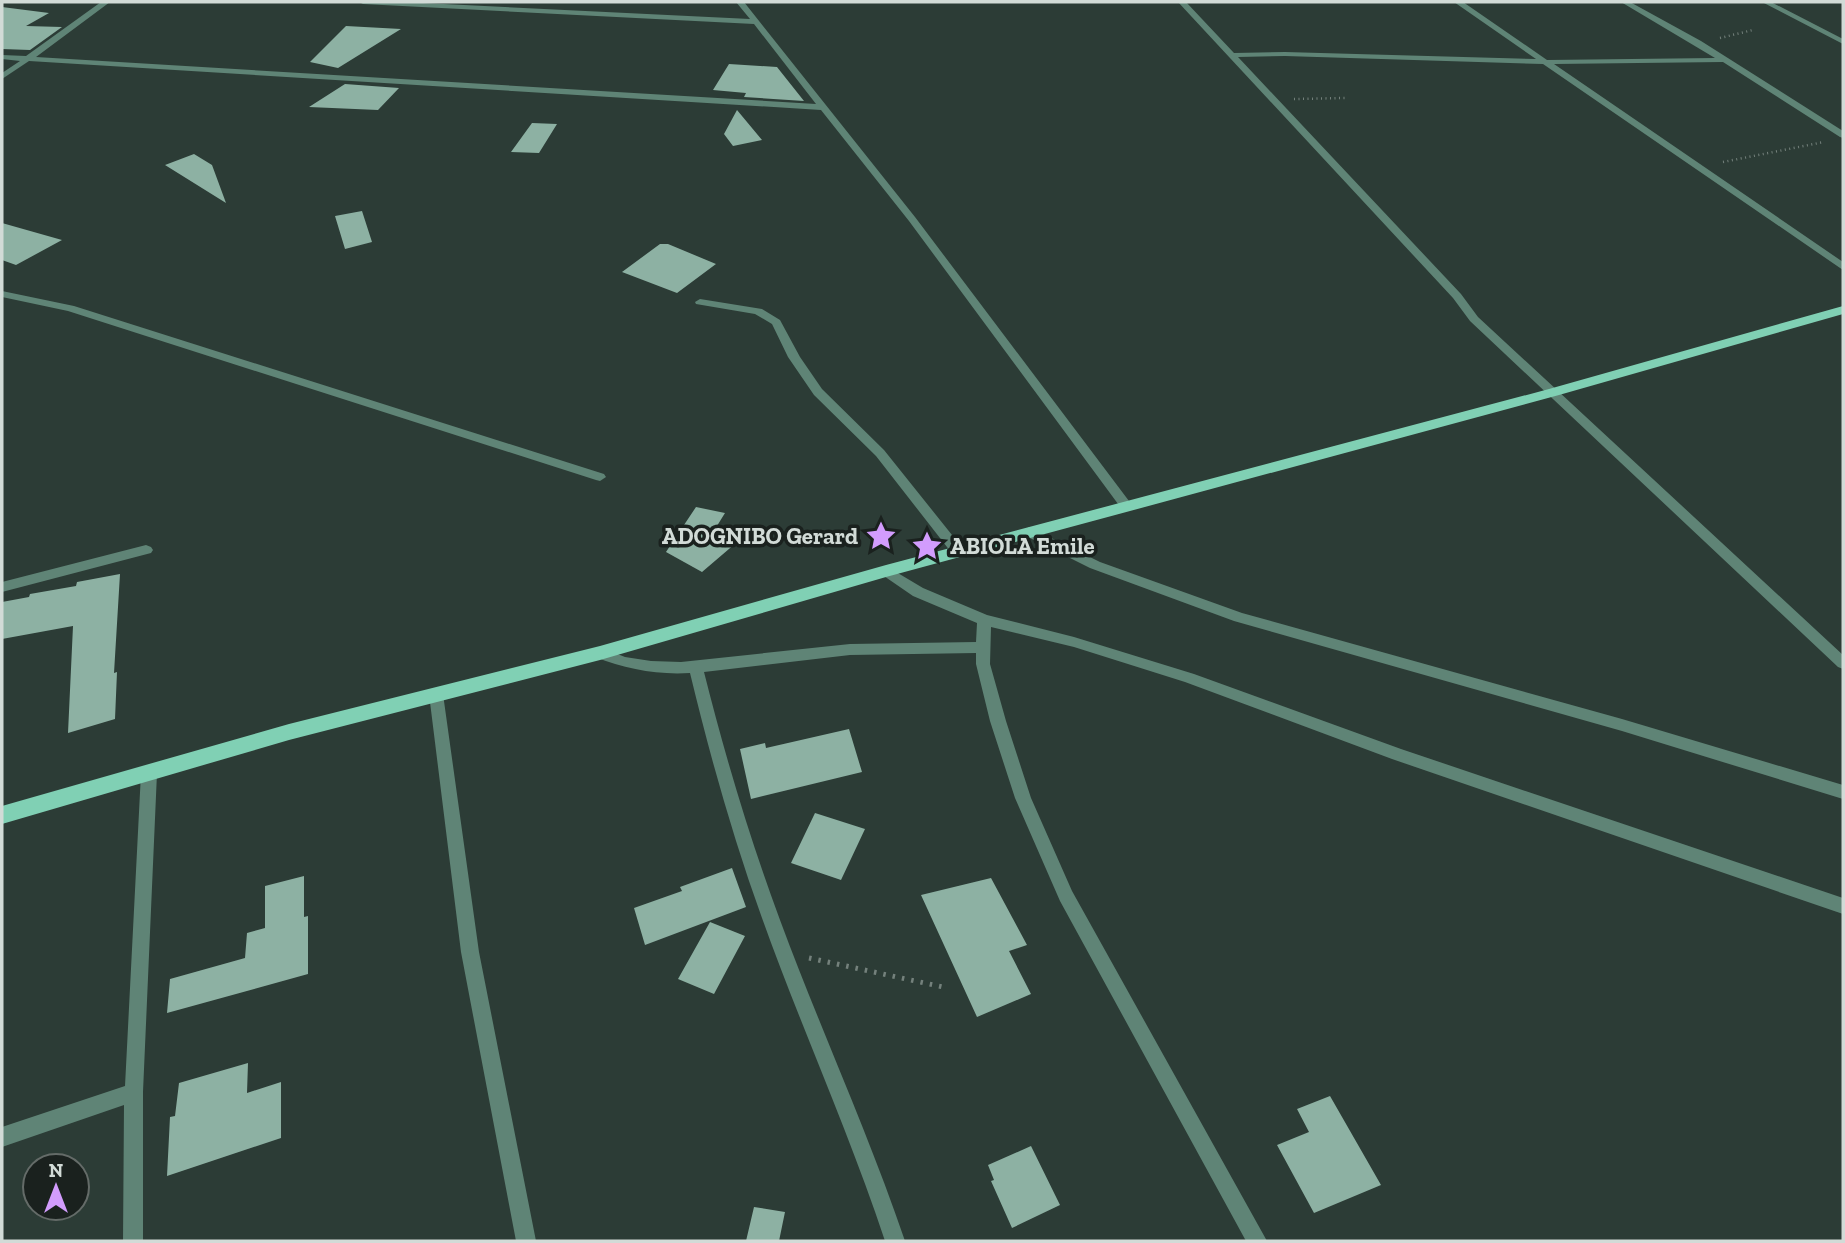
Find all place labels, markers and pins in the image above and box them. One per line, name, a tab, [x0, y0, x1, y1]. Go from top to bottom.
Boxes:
place icon: ADOGNIBO Gerard	[864, 519, 898, 553]
place label: ADOGNIBO Gerard	[662, 522, 858, 550]
place icon: ABIOLA Emile	[910, 529, 944, 563]
place label: ABIOLA Emile	[950, 532, 1095, 560]

